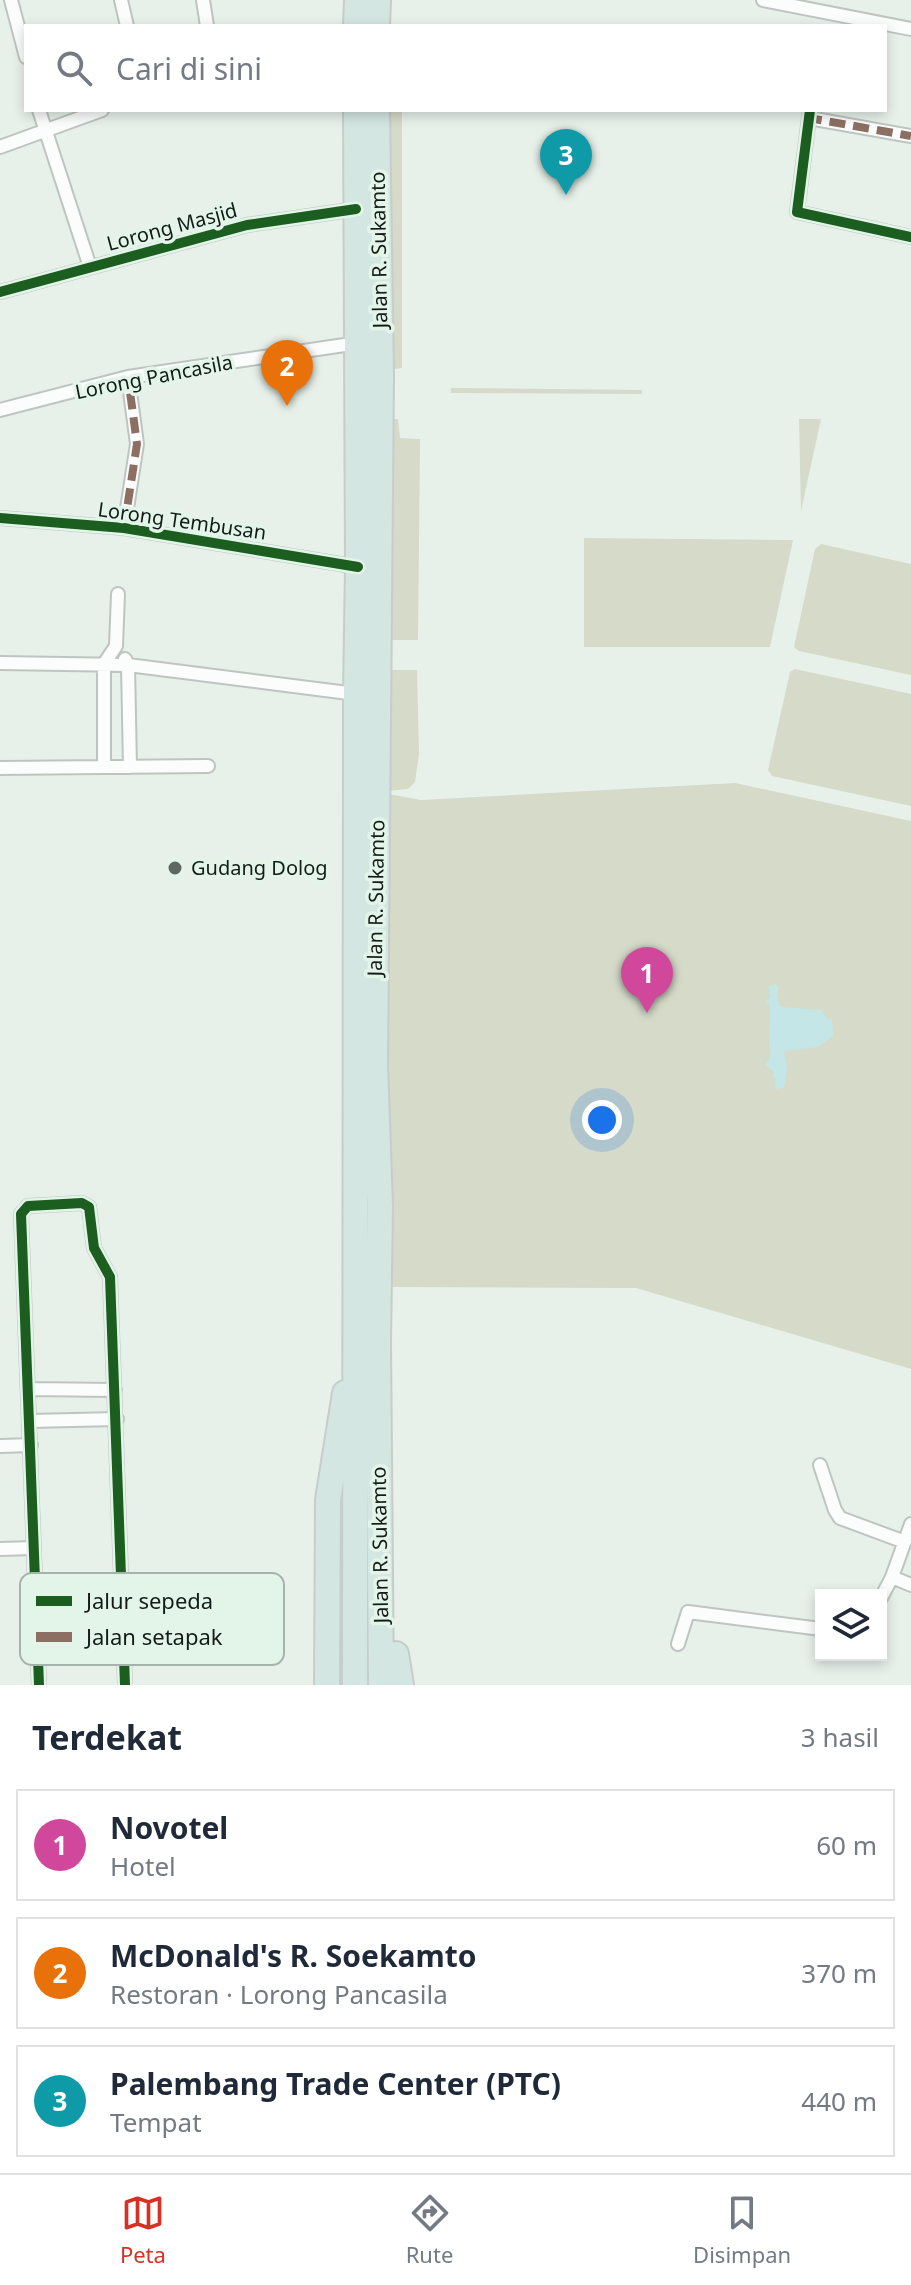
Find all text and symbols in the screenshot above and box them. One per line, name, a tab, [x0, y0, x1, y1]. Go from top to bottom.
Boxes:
search box	[24, 24, 887, 112]
icon: search	[52, 46, 96, 90]
text: Cari di sini	[116, 48, 262, 89]
pin: 3	[540, 129, 592, 195]
street label: Jalan R. Sukamto	[364, 171, 393, 331]
street label: Lorong Masjid	[104, 196, 240, 257]
pin: 2	[261, 340, 313, 406]
street label: Lorong Pancasila	[73, 348, 235, 405]
street label: Lorong Tembusan	[96, 495, 268, 546]
street label: Jalan R. Sukamto	[361, 819, 390, 979]
place label: Gudang Dolog	[191, 854, 328, 881]
marker: Gudang Dolog	[166, 859, 184, 877]
pin: 1	[621, 947, 673, 1013]
your location	[582, 1100, 622, 1140]
street label: Jalan R. Sukamto	[365, 1466, 394, 1626]
legend	[20, 1573, 284, 1665]
text: Jalur sepeda	[84, 1585, 213, 1615]
map controls	[815, 1589, 887, 1661]
button: layers	[815, 1589, 887, 1661]
text: Jalan setapak	[84, 1621, 223, 1651]
text: Terdekat	[32, 1714, 182, 1760]
text: 3 hasil	[801, 1719, 879, 1755]
text: Novotel	[110, 1807, 228, 1848]
text: 1	[53, 1827, 67, 1863]
text: 60 m	[816, 1827, 877, 1863]
text: Hotel	[110, 1848, 176, 1884]
text: McDonald's R. Soekamto	[110, 1935, 476, 1976]
text: 2	[53, 1955, 67, 1991]
text: 370 m	[801, 1955, 877, 1991]
text: Restoran · Lorong Pancasila	[110, 1976, 448, 2012]
text: Palembang Trade Center (PTC)	[110, 2063, 561, 2104]
text: 3	[53, 2083, 67, 2119]
text: 440 m	[801, 2083, 877, 2119]
text: Tempat	[110, 2104, 202, 2140]
tab: Peta	[120, 2191, 166, 2269]
tab: Rute	[406, 2191, 453, 2269]
tab: Disimpan	[693, 2191, 791, 2269]

